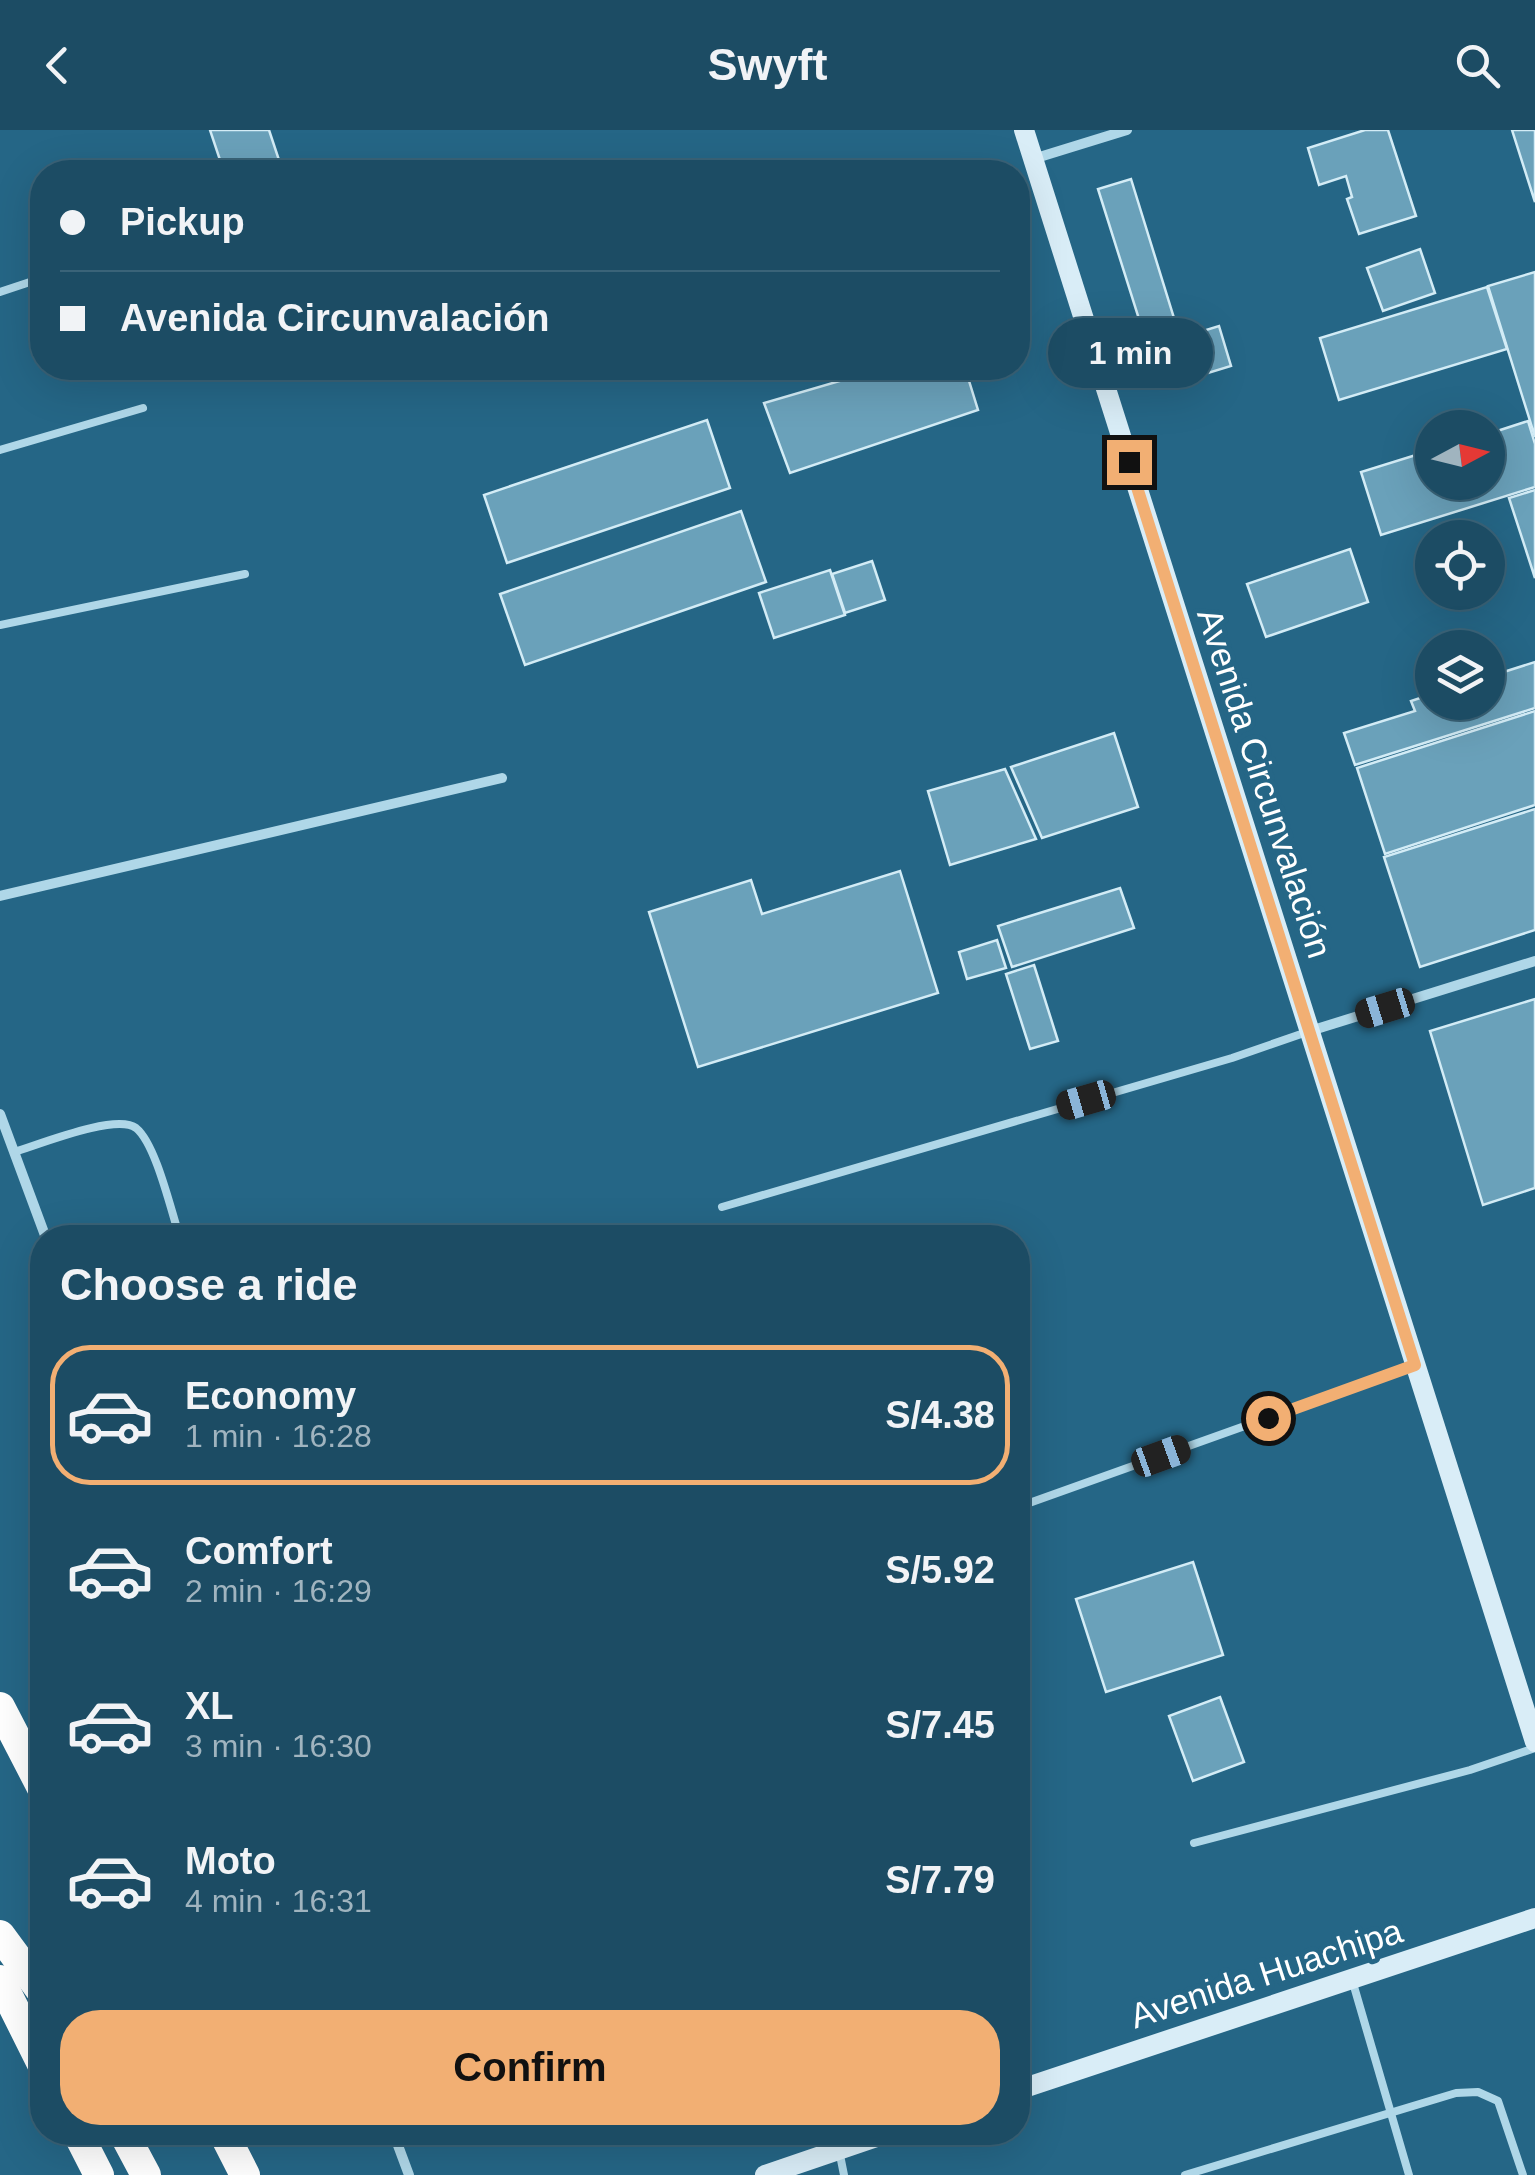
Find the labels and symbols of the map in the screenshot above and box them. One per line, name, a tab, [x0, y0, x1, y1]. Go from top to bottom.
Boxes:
callout: 1 min	[1046, 317, 1212, 387]
north arrow	[1415, 410, 1505, 500]
route end	[1107, 440, 1152, 485]
street label: Avenida Circunvalación	[1190, 603, 1340, 963]
car	[1352, 985, 1418, 1031]
car	[1053, 1077, 1119, 1123]
route start	[1246, 1396, 1291, 1441]
car	[1128, 1432, 1194, 1480]
street label: Avenida Huachipa	[1125, 1910, 1407, 2035]

